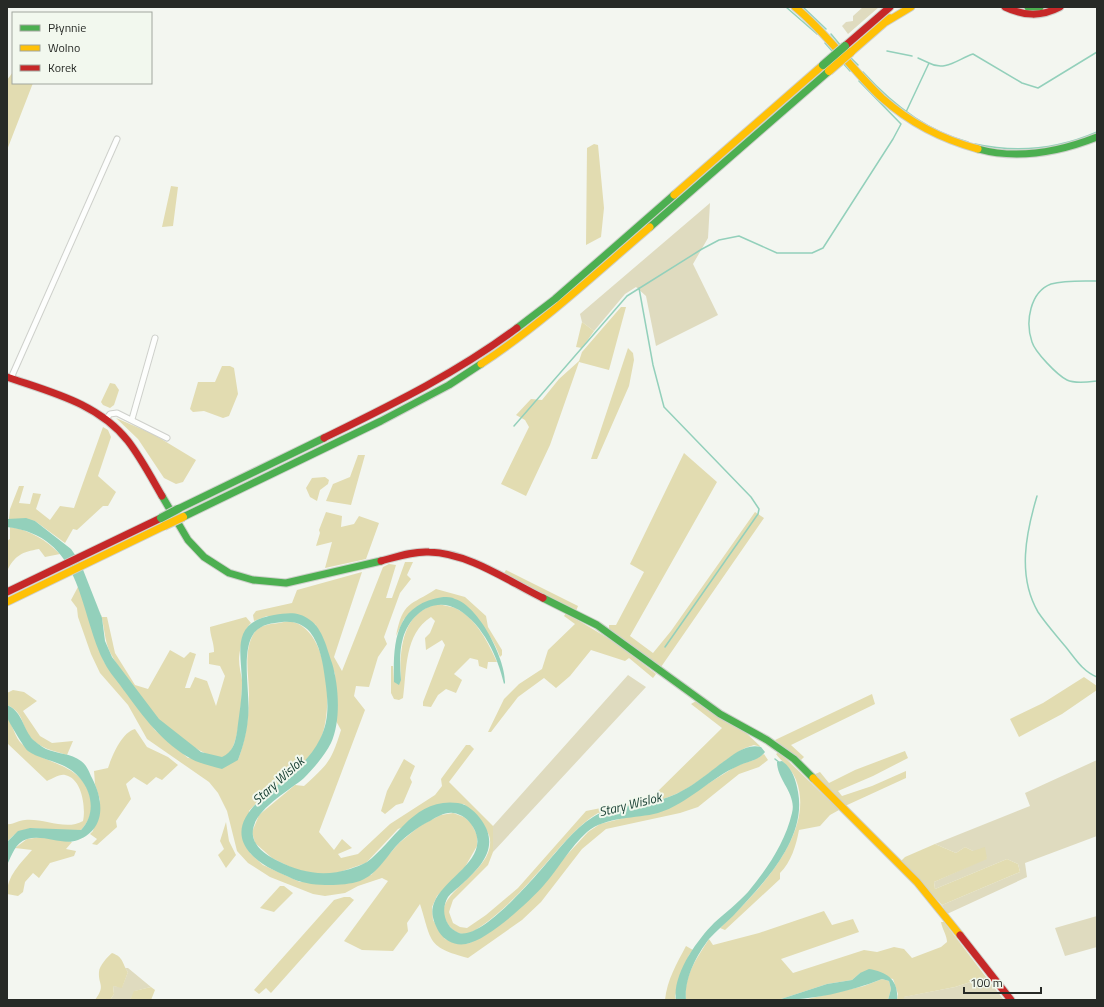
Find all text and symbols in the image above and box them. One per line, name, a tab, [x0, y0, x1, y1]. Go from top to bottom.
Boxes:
legend	[12, 12, 152, 84]
text: Płynnie	[48, 18, 86, 37]
text: Wolno	[48, 38, 80, 57]
text: Korek	[48, 58, 77, 77]
water label: Stary Wislok	[248, 750, 310, 809]
water label: Stary Wislok	[597, 786, 666, 821]
scale bar	[964, 969, 1041, 995]
text: 100 m	[970, 973, 1003, 992]

